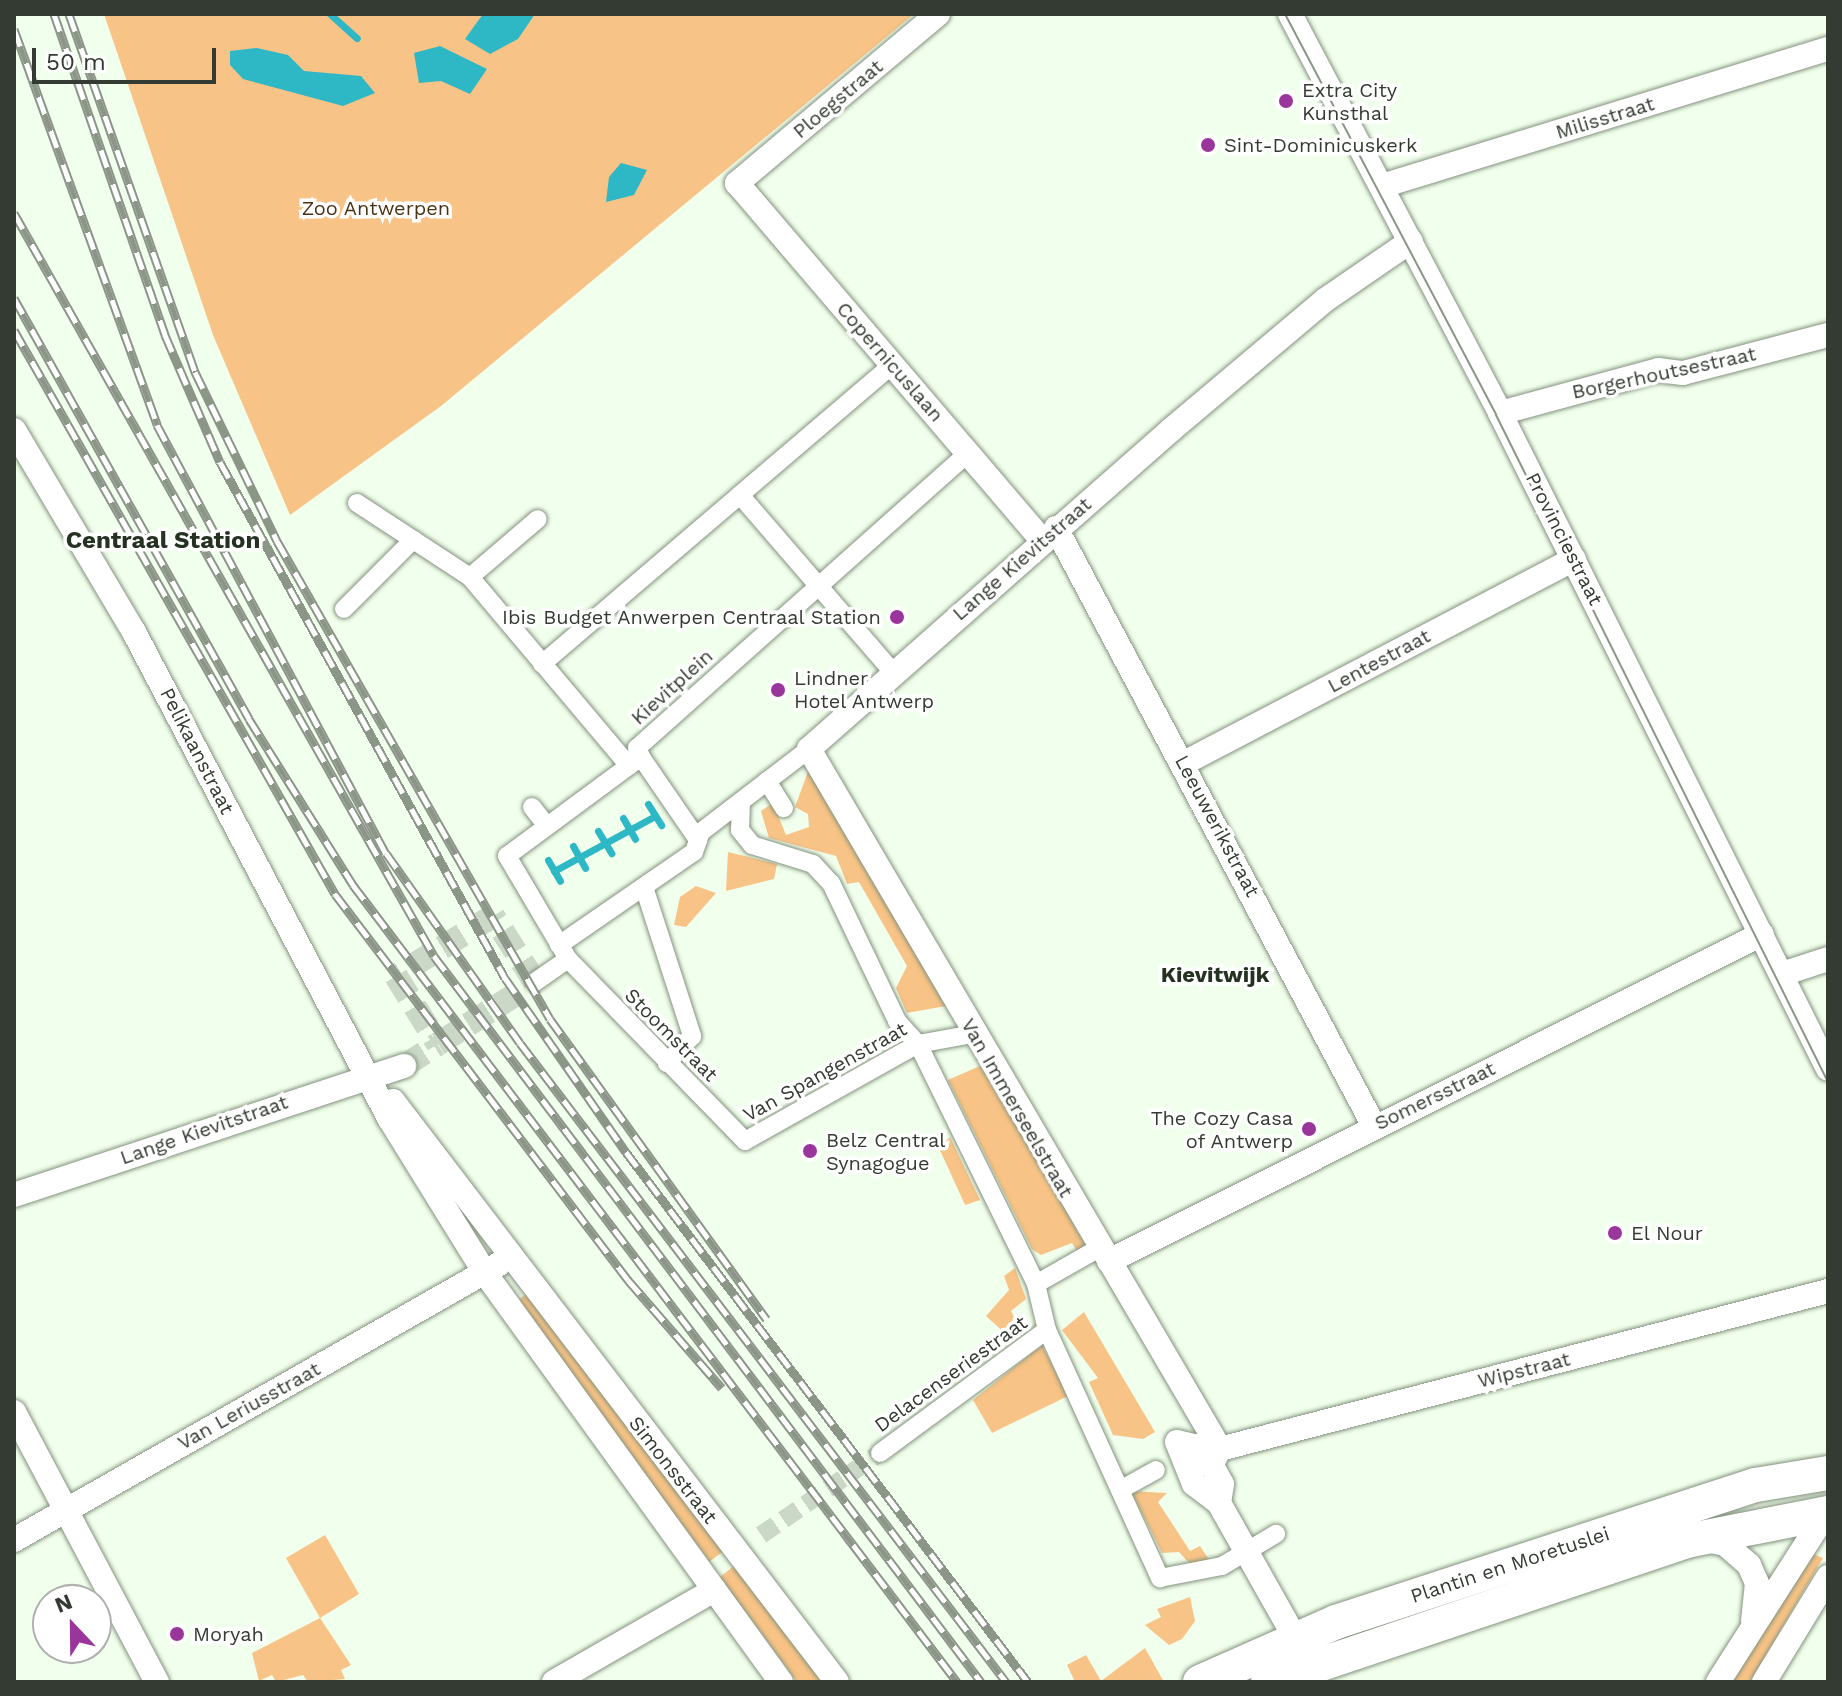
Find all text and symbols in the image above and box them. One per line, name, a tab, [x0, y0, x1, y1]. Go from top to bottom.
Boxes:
scale bar	[36, 32, 220, 82]
text: 50 m	[46, 48, 106, 76]
street label: Ploegstraat	[788, 54, 888, 144]
place label: Extra City Kunsthal	[1302, 78, 1398, 125]
marker: Extra City Kunsthal	[1277, 92, 1295, 110]
street label: Milisstraat	[1553, 92, 1657, 144]
place label: Sint-Dominicuskerk	[1224, 133, 1417, 157]
marker: Sint-Dominicuskerk	[1199, 136, 1217, 154]
park label: Zoo Antwerpen	[301, 196, 451, 220]
street label: Copernicuslaan	[831, 297, 949, 427]
street label: Borgerhoutsestraat	[1570, 342, 1758, 404]
street label: Provinciestraat	[1520, 469, 1608, 609]
street label: Lange Kievitstraat	[948, 492, 1096, 626]
district label: Centraal Station	[66, 527, 260, 555]
place label: Ibis Budget Anwerpen Centraal Station	[501, 605, 881, 629]
marker: Ibis Budget Anwerpen Centraal Station	[888, 608, 906, 626]
street label: Lentestraat	[1324, 624, 1434, 698]
street label: Kievitplein	[626, 644, 718, 730]
place label: Lindner Hotel Antwerp	[794, 666, 936, 713]
marker: Lindner Hotel Antwerp	[769, 681, 787, 699]
street label: Pelikaanstraat	[155, 684, 239, 818]
street label: Leeuwerikstraat	[1170, 751, 1264, 901]
district label: Kievitwijk	[1161, 962, 1269, 988]
street label: Stoomstraat	[619, 983, 723, 1087]
street label: Van Immerseelstraat	[956, 1014, 1078, 1202]
street label: Van Spangenstraat	[739, 1017, 911, 1127]
street label: Somersstraat	[1371, 1056, 1499, 1136]
street label: Lange Kievitstraat	[117, 1090, 291, 1170]
place label: The Cozy Casa of Antwerp	[1150, 1106, 1293, 1153]
marker: The Cozy Casa of Antwerp	[1300, 1120, 1318, 1138]
place label: Belz Central Synagogue	[826, 1128, 945, 1175]
marker: Belz Central Synagogue	[801, 1142, 819, 1160]
place label: El Nour	[1631, 1221, 1704, 1245]
marker: El Nour	[1606, 1224, 1624, 1242]
street label: Delacenseriestraat	[870, 1310, 1032, 1438]
street label: Wipstraat	[1475, 1347, 1573, 1393]
street label: Van Leriusstraat	[174, 1357, 324, 1455]
street label: Simonsstraat	[624, 1412, 722, 1528]
street label: Plantin en Moretuslei	[1407, 1521, 1613, 1609]
north arrow	[32, 1584, 112, 1664]
text: N	[51, 1588, 76, 1618]
place label: Moryah	[193, 1622, 264, 1646]
marker: Moryah	[168, 1625, 186, 1643]

